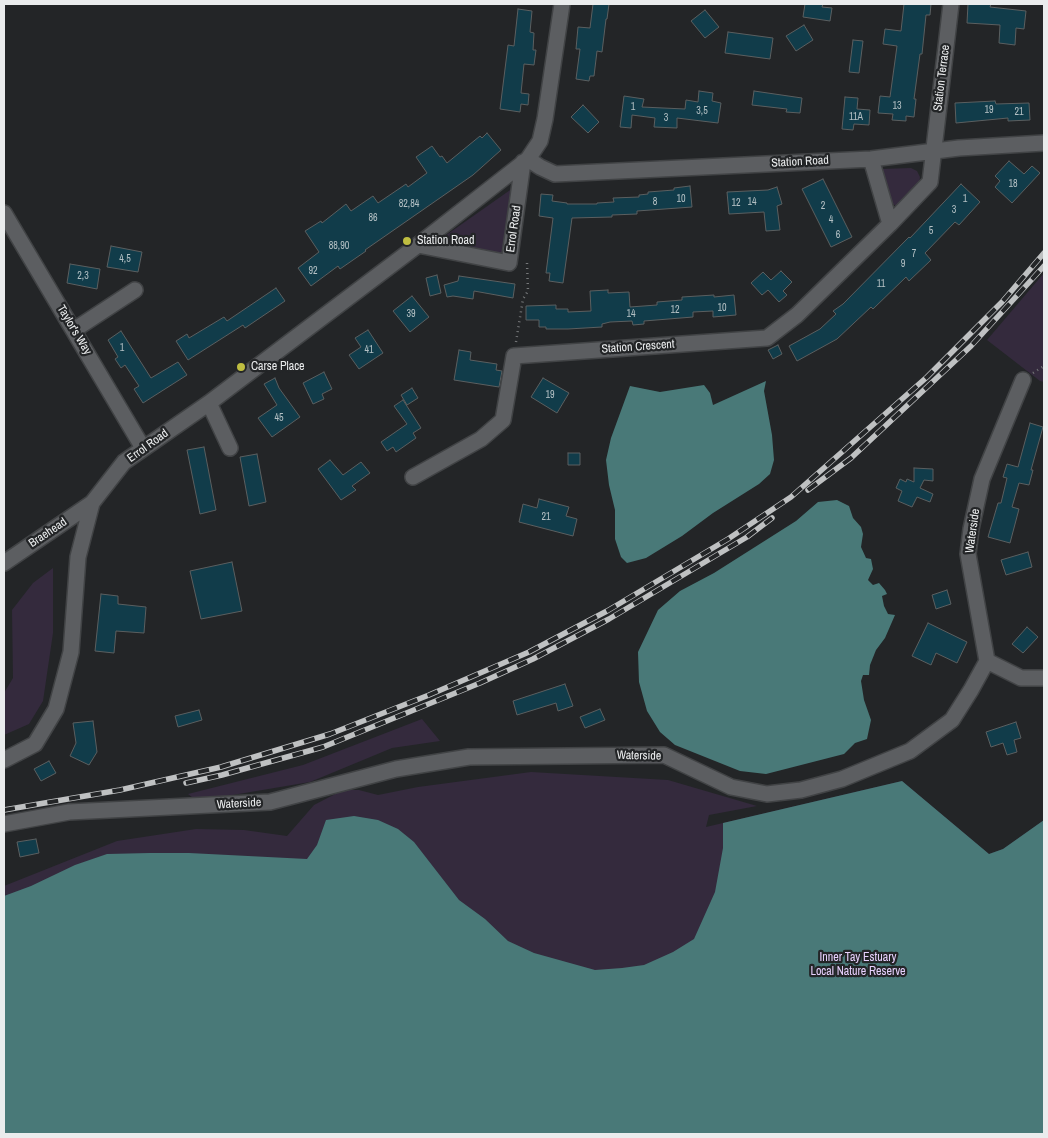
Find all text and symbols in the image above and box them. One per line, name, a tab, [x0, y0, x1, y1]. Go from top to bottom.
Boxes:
street label: Station Terrace	[931, 44, 953, 112]
house number: 13	[892, 100, 902, 112]
house number: 1	[631, 101, 635, 113]
house number: 19	[984, 104, 994, 116]
house number: 3,5	[696, 105, 708, 117]
house number: 21	[1014, 106, 1024, 118]
house number: 11A	[849, 111, 863, 123]
house number: 3	[664, 112, 668, 124]
street label: Station Road	[771, 153, 829, 171]
house number: 18	[1008, 178, 1018, 190]
house number: 10	[676, 193, 686, 205]
house number: 1	[963, 193, 967, 205]
house number: 8	[653, 196, 657, 208]
house number: 14	[747, 196, 757, 208]
house number: 12	[731, 197, 741, 209]
house number: 82,84	[399, 198, 419, 210]
house number: 2	[821, 200, 825, 212]
house number: 3	[952, 204, 956, 216]
street label: Errol Road	[504, 205, 524, 253]
house number: 86	[368, 212, 378, 224]
house number: 4	[829, 214, 833, 226]
house number: 5	[929, 225, 933, 237]
house number: 6	[836, 229, 840, 241]
place label: Station Road	[417, 234, 474, 248]
marker: Station Road	[401, 235, 413, 247]
house number: 88,90	[329, 240, 349, 252]
house number: 7	[912, 248, 916, 260]
house number: 4,5	[119, 253, 131, 265]
house number: 9	[901, 258, 905, 270]
house number: 92	[308, 265, 318, 277]
house number: 2,3	[77, 270, 89, 282]
house number: 11	[877, 278, 885, 290]
house number: 10	[717, 302, 727, 314]
street label: Taylor's Way	[54, 303, 94, 357]
house number: 12	[670, 304, 680, 316]
house number: 39	[406, 308, 416, 320]
house number: 14	[626, 308, 636, 320]
street label: Station Crescent	[601, 337, 675, 357]
house number: 1	[120, 342, 124, 354]
house number: 41	[364, 344, 374, 356]
place label: Carse Place	[251, 360, 305, 374]
marker: Carse Place	[235, 361, 247, 373]
house number: 19	[545, 389, 555, 401]
house number: 45	[274, 412, 284, 424]
street label: Errol Road	[125, 426, 171, 466]
street label: Waterside	[963, 508, 983, 554]
house number: 21	[541, 511, 551, 523]
street label: Braehead	[26, 515, 70, 551]
street label: Waterside	[617, 748, 661, 764]
street label: Waterside	[216, 796, 262, 812]
park label: Inner Tay Estuary Local Nature Reserve	[810, 951, 906, 979]

